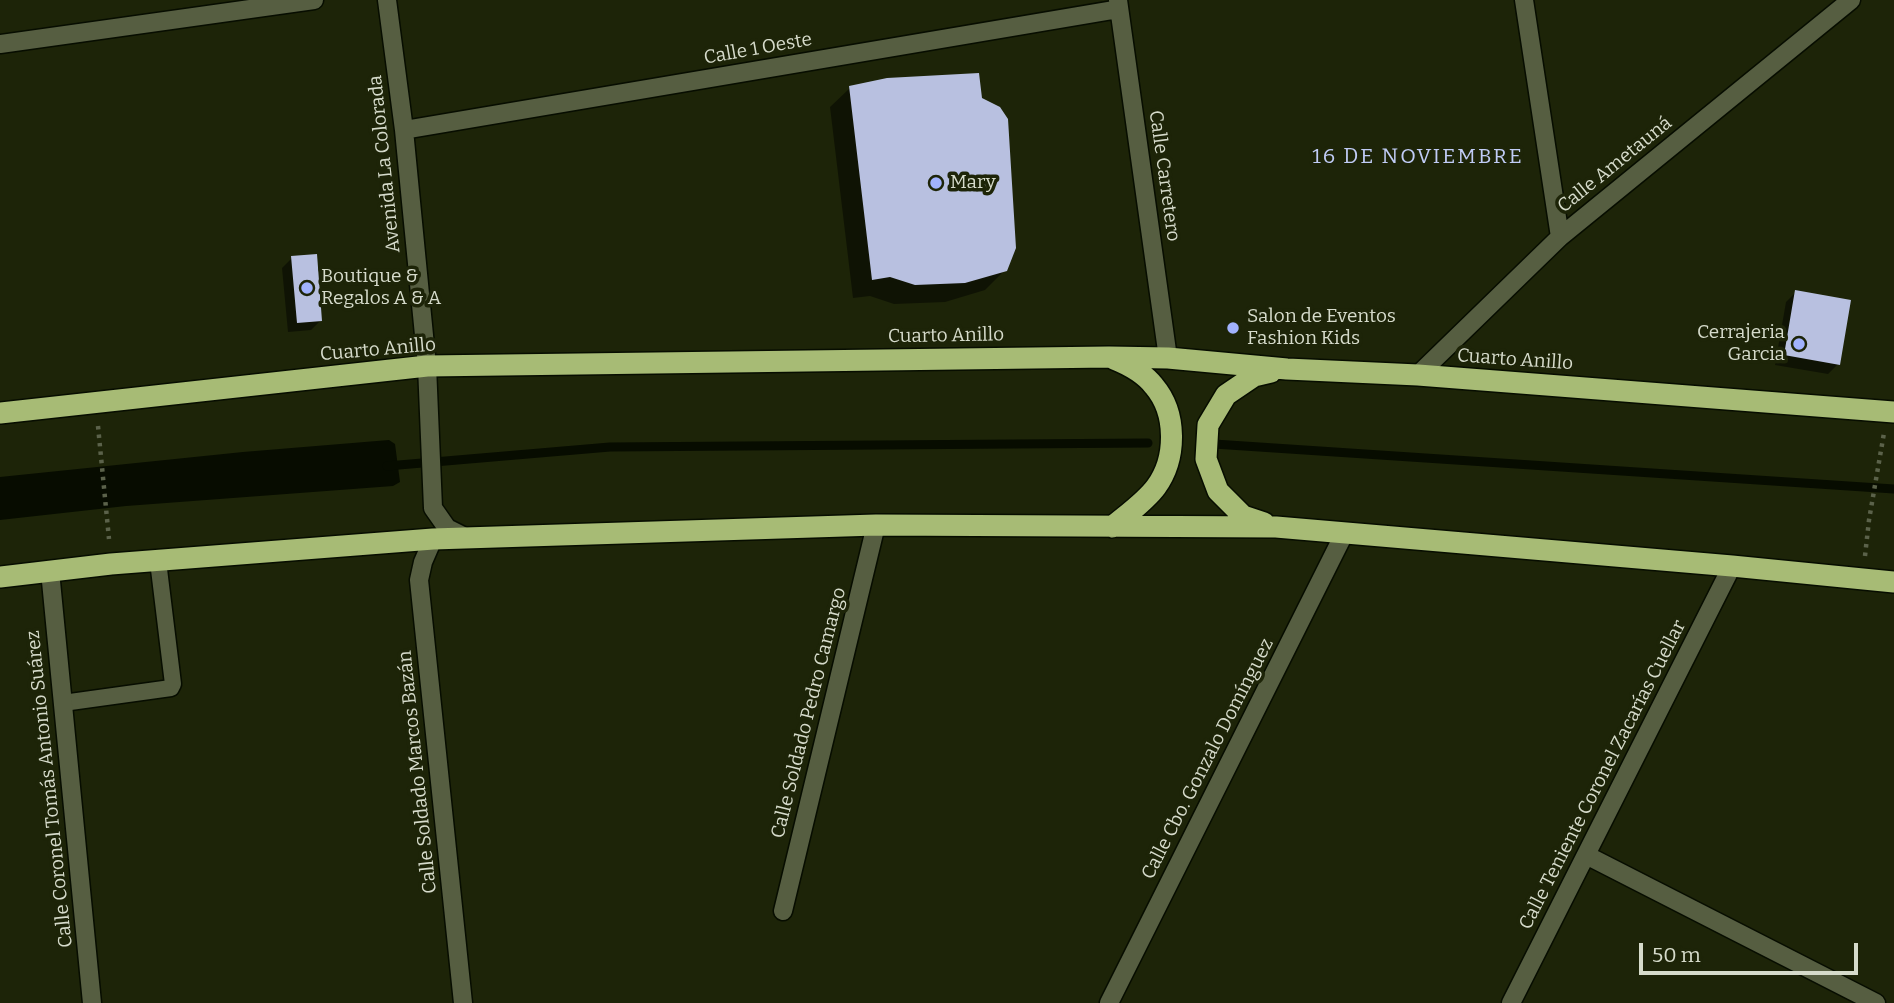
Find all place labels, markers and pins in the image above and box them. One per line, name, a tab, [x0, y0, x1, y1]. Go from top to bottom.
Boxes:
place label: Mary	[950, 172, 996, 194]
marker: Mary	[928, 175, 944, 191]
place label: Boutique & Regalos A & A	[321, 266, 441, 310]
marker: Boutique & Regalos A & A	[299, 280, 315, 296]
place label: Salon de Eventos Fashion Kids	[1247, 306, 1396, 350]
marker: Salon de Eventos Fashion Kids	[1225, 320, 1241, 336]
place label: Cerrajeria Garcia	[1697, 322, 1785, 366]
marker: Cerrajeria Garcia	[1791, 336, 1807, 352]

